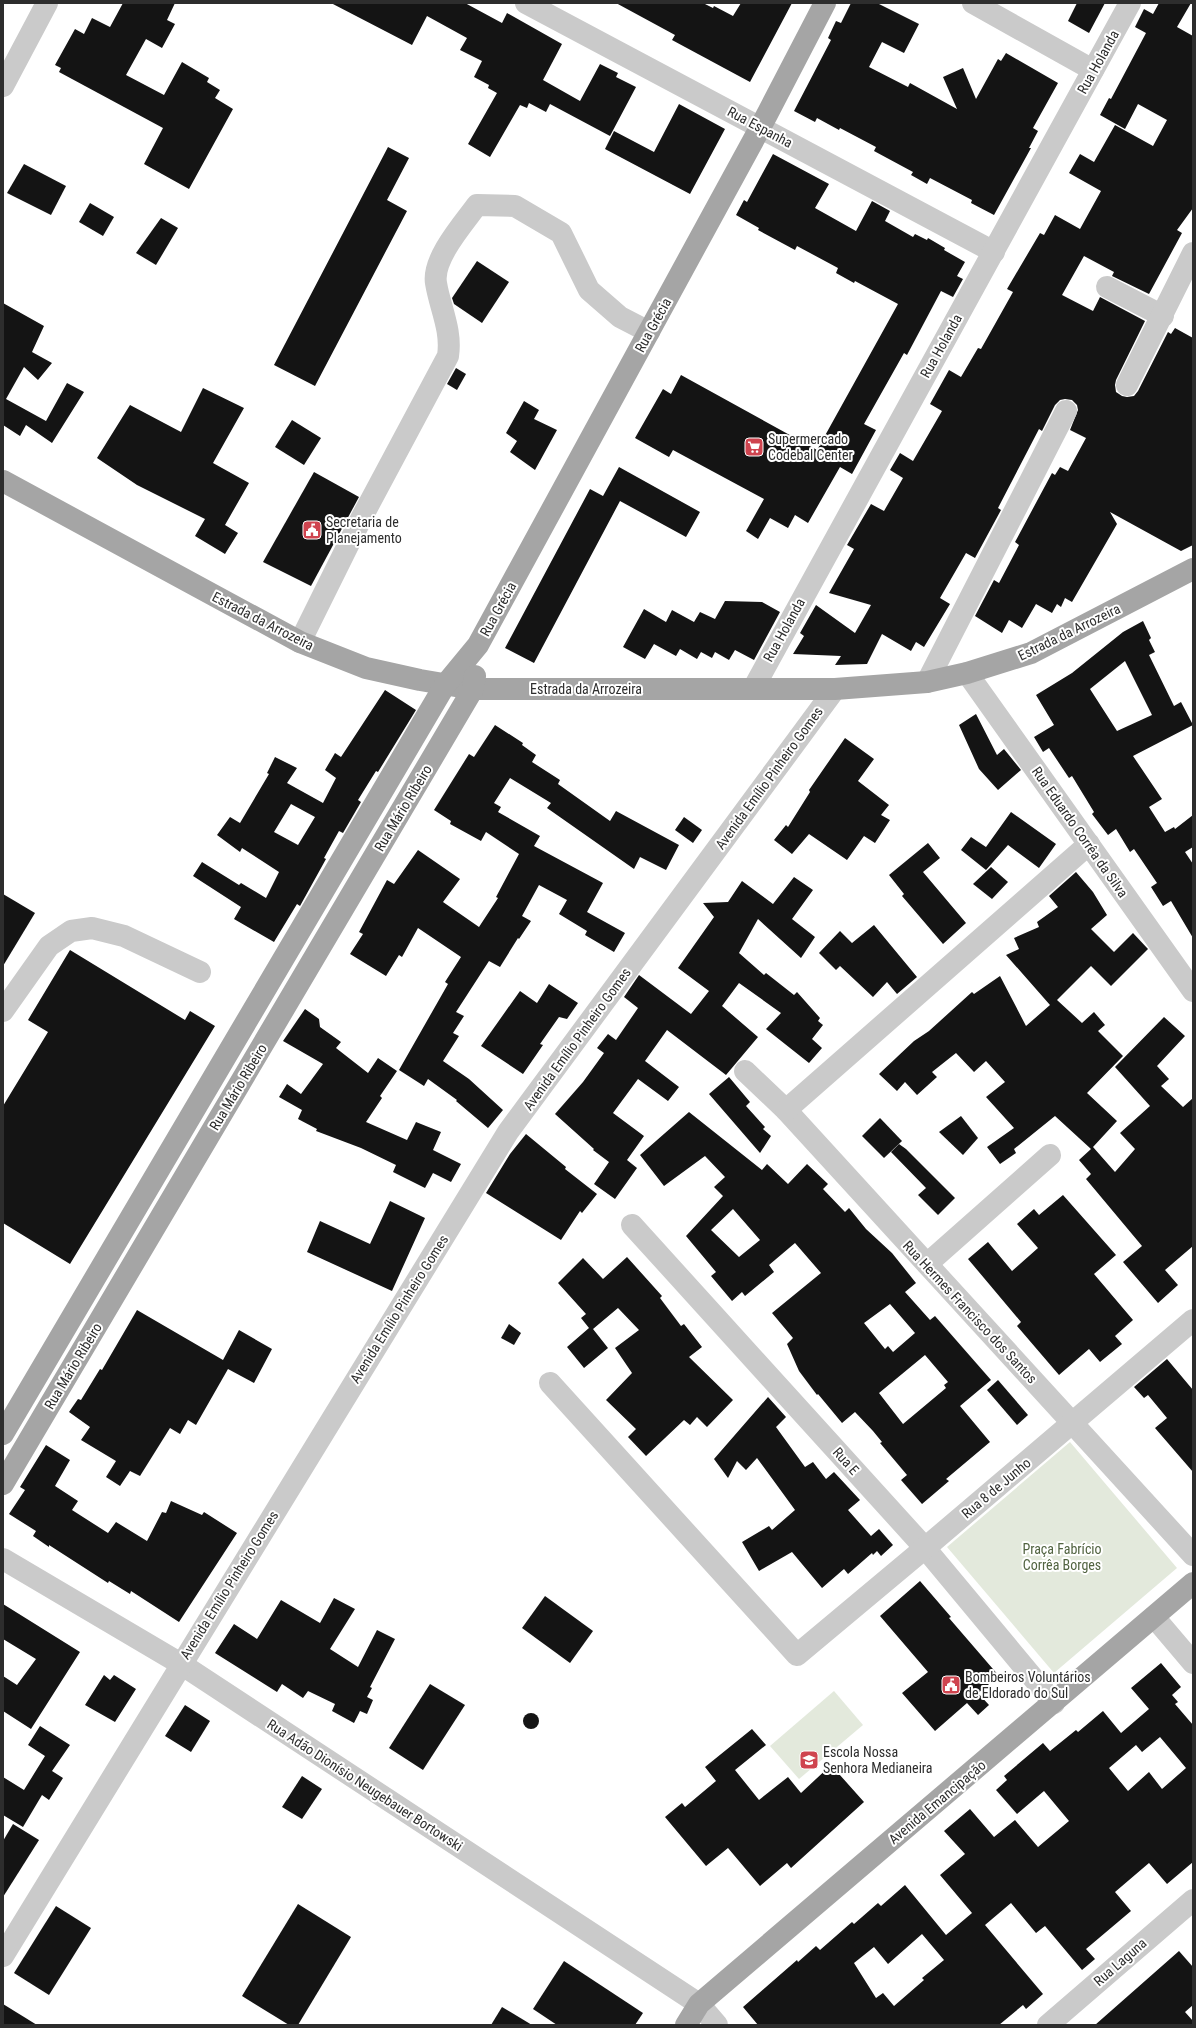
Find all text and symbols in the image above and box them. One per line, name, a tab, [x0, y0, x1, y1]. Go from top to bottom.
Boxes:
street label: Rua Holanda	[1074, 27, 1122, 97]
street label: Rua Espanha	[725, 103, 795, 151]
street label: Rua Grécia	[632, 295, 674, 355]
street label: Rua Holanda	[917, 311, 965, 381]
place label: Supermercado Codebal Center	[768, 431, 853, 463]
supermarket icon: Supermercado Codebal Center	[743, 436, 765, 458]
place label: Secretaria de Planejamento	[326, 514, 402, 546]
public building icon: Secretaria de Planejamento	[301, 519, 323, 541]
street label: Rua Grécia	[477, 579, 519, 639]
street label: Estrada da Arrozeira	[210, 588, 316, 654]
street label: Rua Holanda	[760, 595, 808, 665]
street label: Estrada da Arrozeira	[1015, 600, 1123, 664]
street label: Estrada da Arrozeira	[530, 681, 642, 697]
street label: Avenida Emílio Pinheiro Gomes	[712, 704, 826, 852]
street label: Rua Mário Ribeiro	[371, 762, 435, 854]
street label: Rua Eduardo Corrêa da Silva	[1029, 764, 1131, 900]
street label: Avenida Emílio Pinheiro Gomes	[520, 965, 634, 1113]
street label: Rua Mário Ribeiro	[206, 1041, 270, 1133]
street label: Avenida Emílio Pinheiro Gomes	[347, 1232, 451, 1386]
street label: Rua Hermes Francisco dos Santos	[900, 1237, 1040, 1387]
street label: Rua Mário Ribeiro	[41, 1320, 105, 1412]
street label: Rua E	[830, 1444, 862, 1478]
street label: Rua 8 de Junho	[958, 1455, 1034, 1521]
street label: Avenida Emílio Pinheiro Gomes	[177, 1508, 281, 1662]
park label: Praça Fabrício Corrêa Borges	[1022, 1541, 1102, 1573]
place label: Bombeiros Voluntários de Eldorado do Sul	[965, 1669, 1091, 1701]
public building icon: Bombeiros Voluntários de Eldorado do Sul	[940, 1674, 962, 1696]
street label: Rua Adão Dionísio Neugebauer Bortowski	[264, 1716, 466, 1854]
place label: Escola Nossa Senhora Medianeira	[823, 1744, 933, 1776]
school or university icon: Escola Nossa Senhora Medianeira	[798, 1749, 820, 1771]
street label: Avenida Emancipação	[885, 1757, 989, 1847]
street label: Rua Laguna	[1090, 1935, 1150, 1989]

